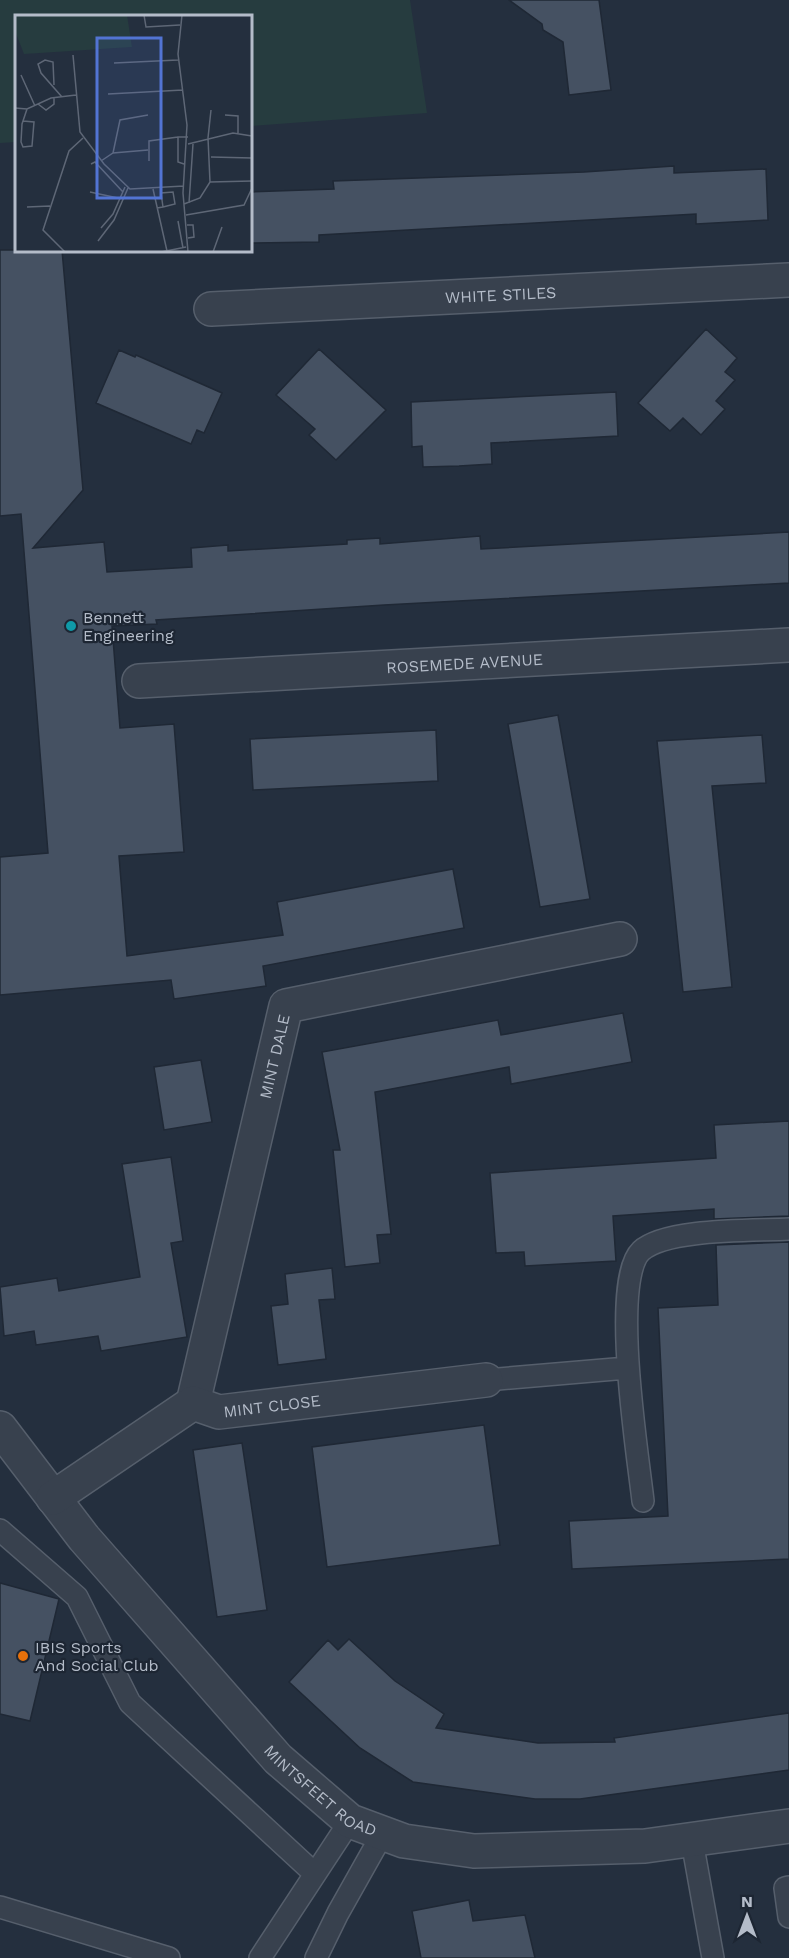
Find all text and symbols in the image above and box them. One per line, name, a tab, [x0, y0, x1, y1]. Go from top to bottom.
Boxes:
inset map	[15, 15, 252, 252]
street label: WHITE STILES	[444, 283, 557, 307]
place label: Bennett Engineering	[83, 608, 174, 645]
marker: Bennett Engineering	[64, 619, 78, 633]
street label: ROSEMEDE AVENUE	[386, 650, 543, 677]
street label: MINT DALE	[256, 1012, 294, 1101]
street label: MINT CLOSE	[222, 1391, 322, 1421]
place label: IBIS Sports And Social Club	[35, 1638, 159, 1675]
marker: IBIS Sports And Social Club	[16, 1649, 30, 1663]
street label: MINTSFEET ROAD	[260, 1741, 379, 1840]
north arrow	[717, 1886, 777, 1946]
text: N	[741, 1892, 753, 1911]

